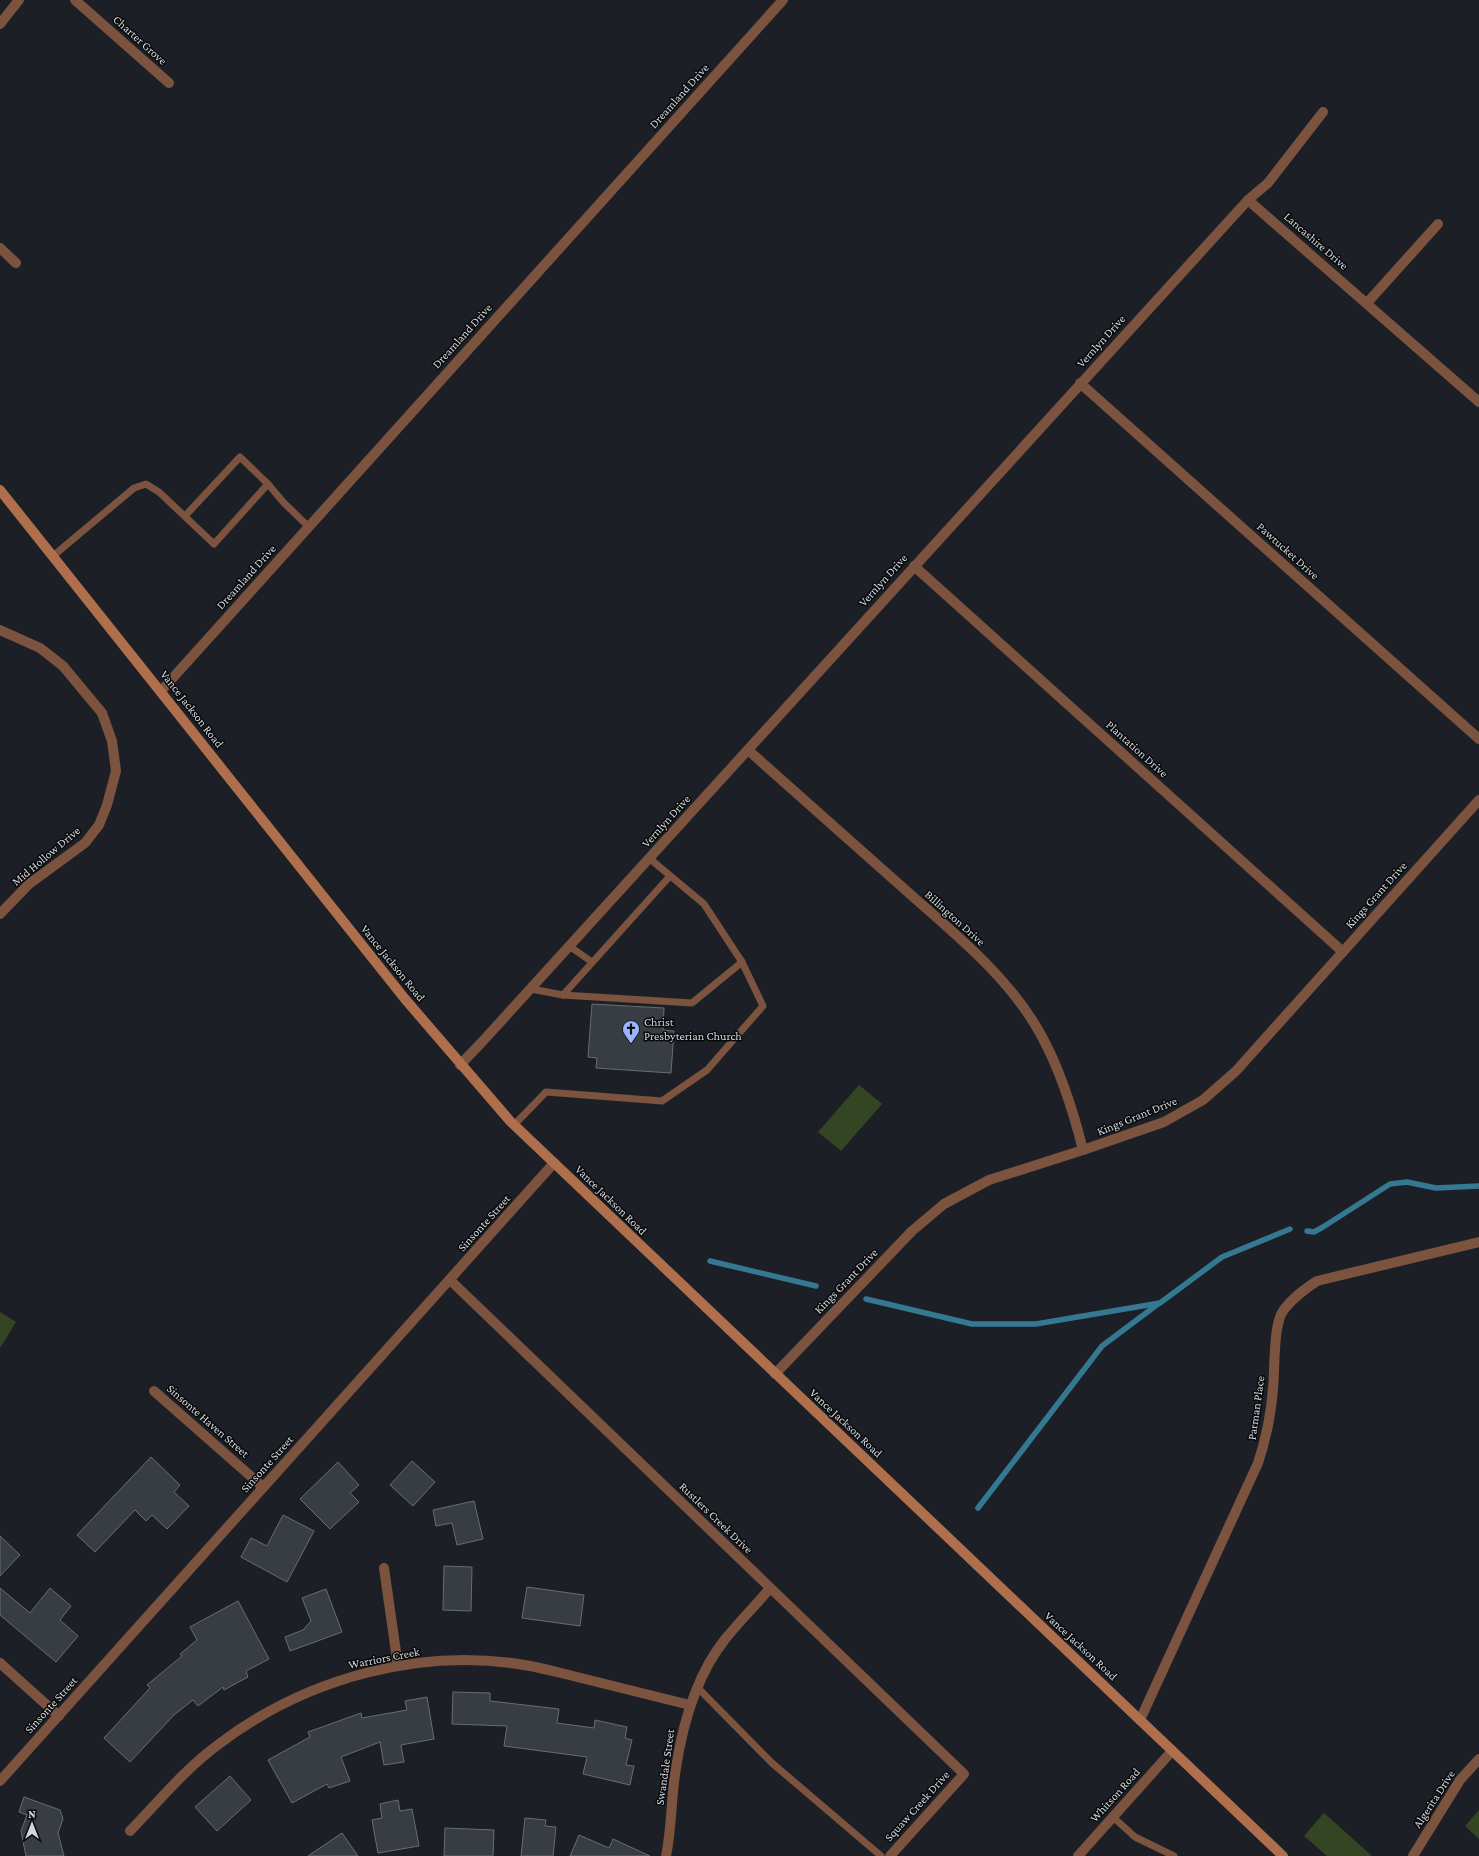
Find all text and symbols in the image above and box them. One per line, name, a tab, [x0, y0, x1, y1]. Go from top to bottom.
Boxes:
street label: Charter Grove	[110, 12, 170, 68]
street label: Dreamland Drive	[646, 61, 712, 131]
street label: Lancashire Drive	[1281, 209, 1351, 273]
street label: Dreamland Drive	[429, 301, 495, 371]
street label: Vernlyn Drive	[1074, 312, 1128, 370]
street label: Pawtucket Drive	[1254, 519, 1322, 583]
street label: Dreamland Drive	[213, 542, 279, 612]
street label: Vernlyn Drive	[856, 551, 910, 609]
street label: Vance Jackson Road	[158, 668, 227, 751]
street label: Plantation Drive	[1103, 718, 1171, 780]
street label: Vernlyn Drive	[639, 792, 693, 850]
street label: Mid Hollow Drive	[9, 823, 83, 889]
street label: Kings Grant Drive	[1342, 859, 1410, 931]
street label: Billington Drive	[922, 887, 988, 949]
street label: Vance Jackson Road	[358, 922, 428, 1005]
place label: Christ Presbyterian Church	[644, 1015, 742, 1043]
church icon: Christ Presbyterian Church	[621, 1019, 641, 1044]
street label: Kings Grant Drive	[1095, 1094, 1179, 1138]
street label: Vance Jackson Road	[572, 1162, 650, 1238]
street label: Sinsonte Street	[455, 1191, 514, 1254]
street label: Kings Grant Drive	[811, 1246, 881, 1316]
street label: Parman Place	[1245, 1375, 1267, 1441]
street label: Sinsonte Haven Street	[164, 1381, 253, 1461]
street label: Vance Jackson Road	[807, 1386, 886, 1461]
street label: Sinsonte Street	[238, 1432, 297, 1495]
street label: Rustlers Creek Drive	[676, 1479, 756, 1557]
street label: Vance Jackson Road	[1042, 1609, 1121, 1684]
street label: Warriors Creek	[347, 1644, 421, 1672]
street label: Sinsonte Street	[22, 1673, 81, 1736]
street label: Swandale Street	[653, 1727, 677, 1806]
street label: Whitson Road	[1087, 1764, 1143, 1825]
street label: Algerita Drive	[1410, 1767, 1458, 1831]
street label: Squaw Creek Drive	[882, 1768, 952, 1844]
north arrow	[12, 1804, 52, 1844]
text: N	[28, 1808, 36, 1820]

